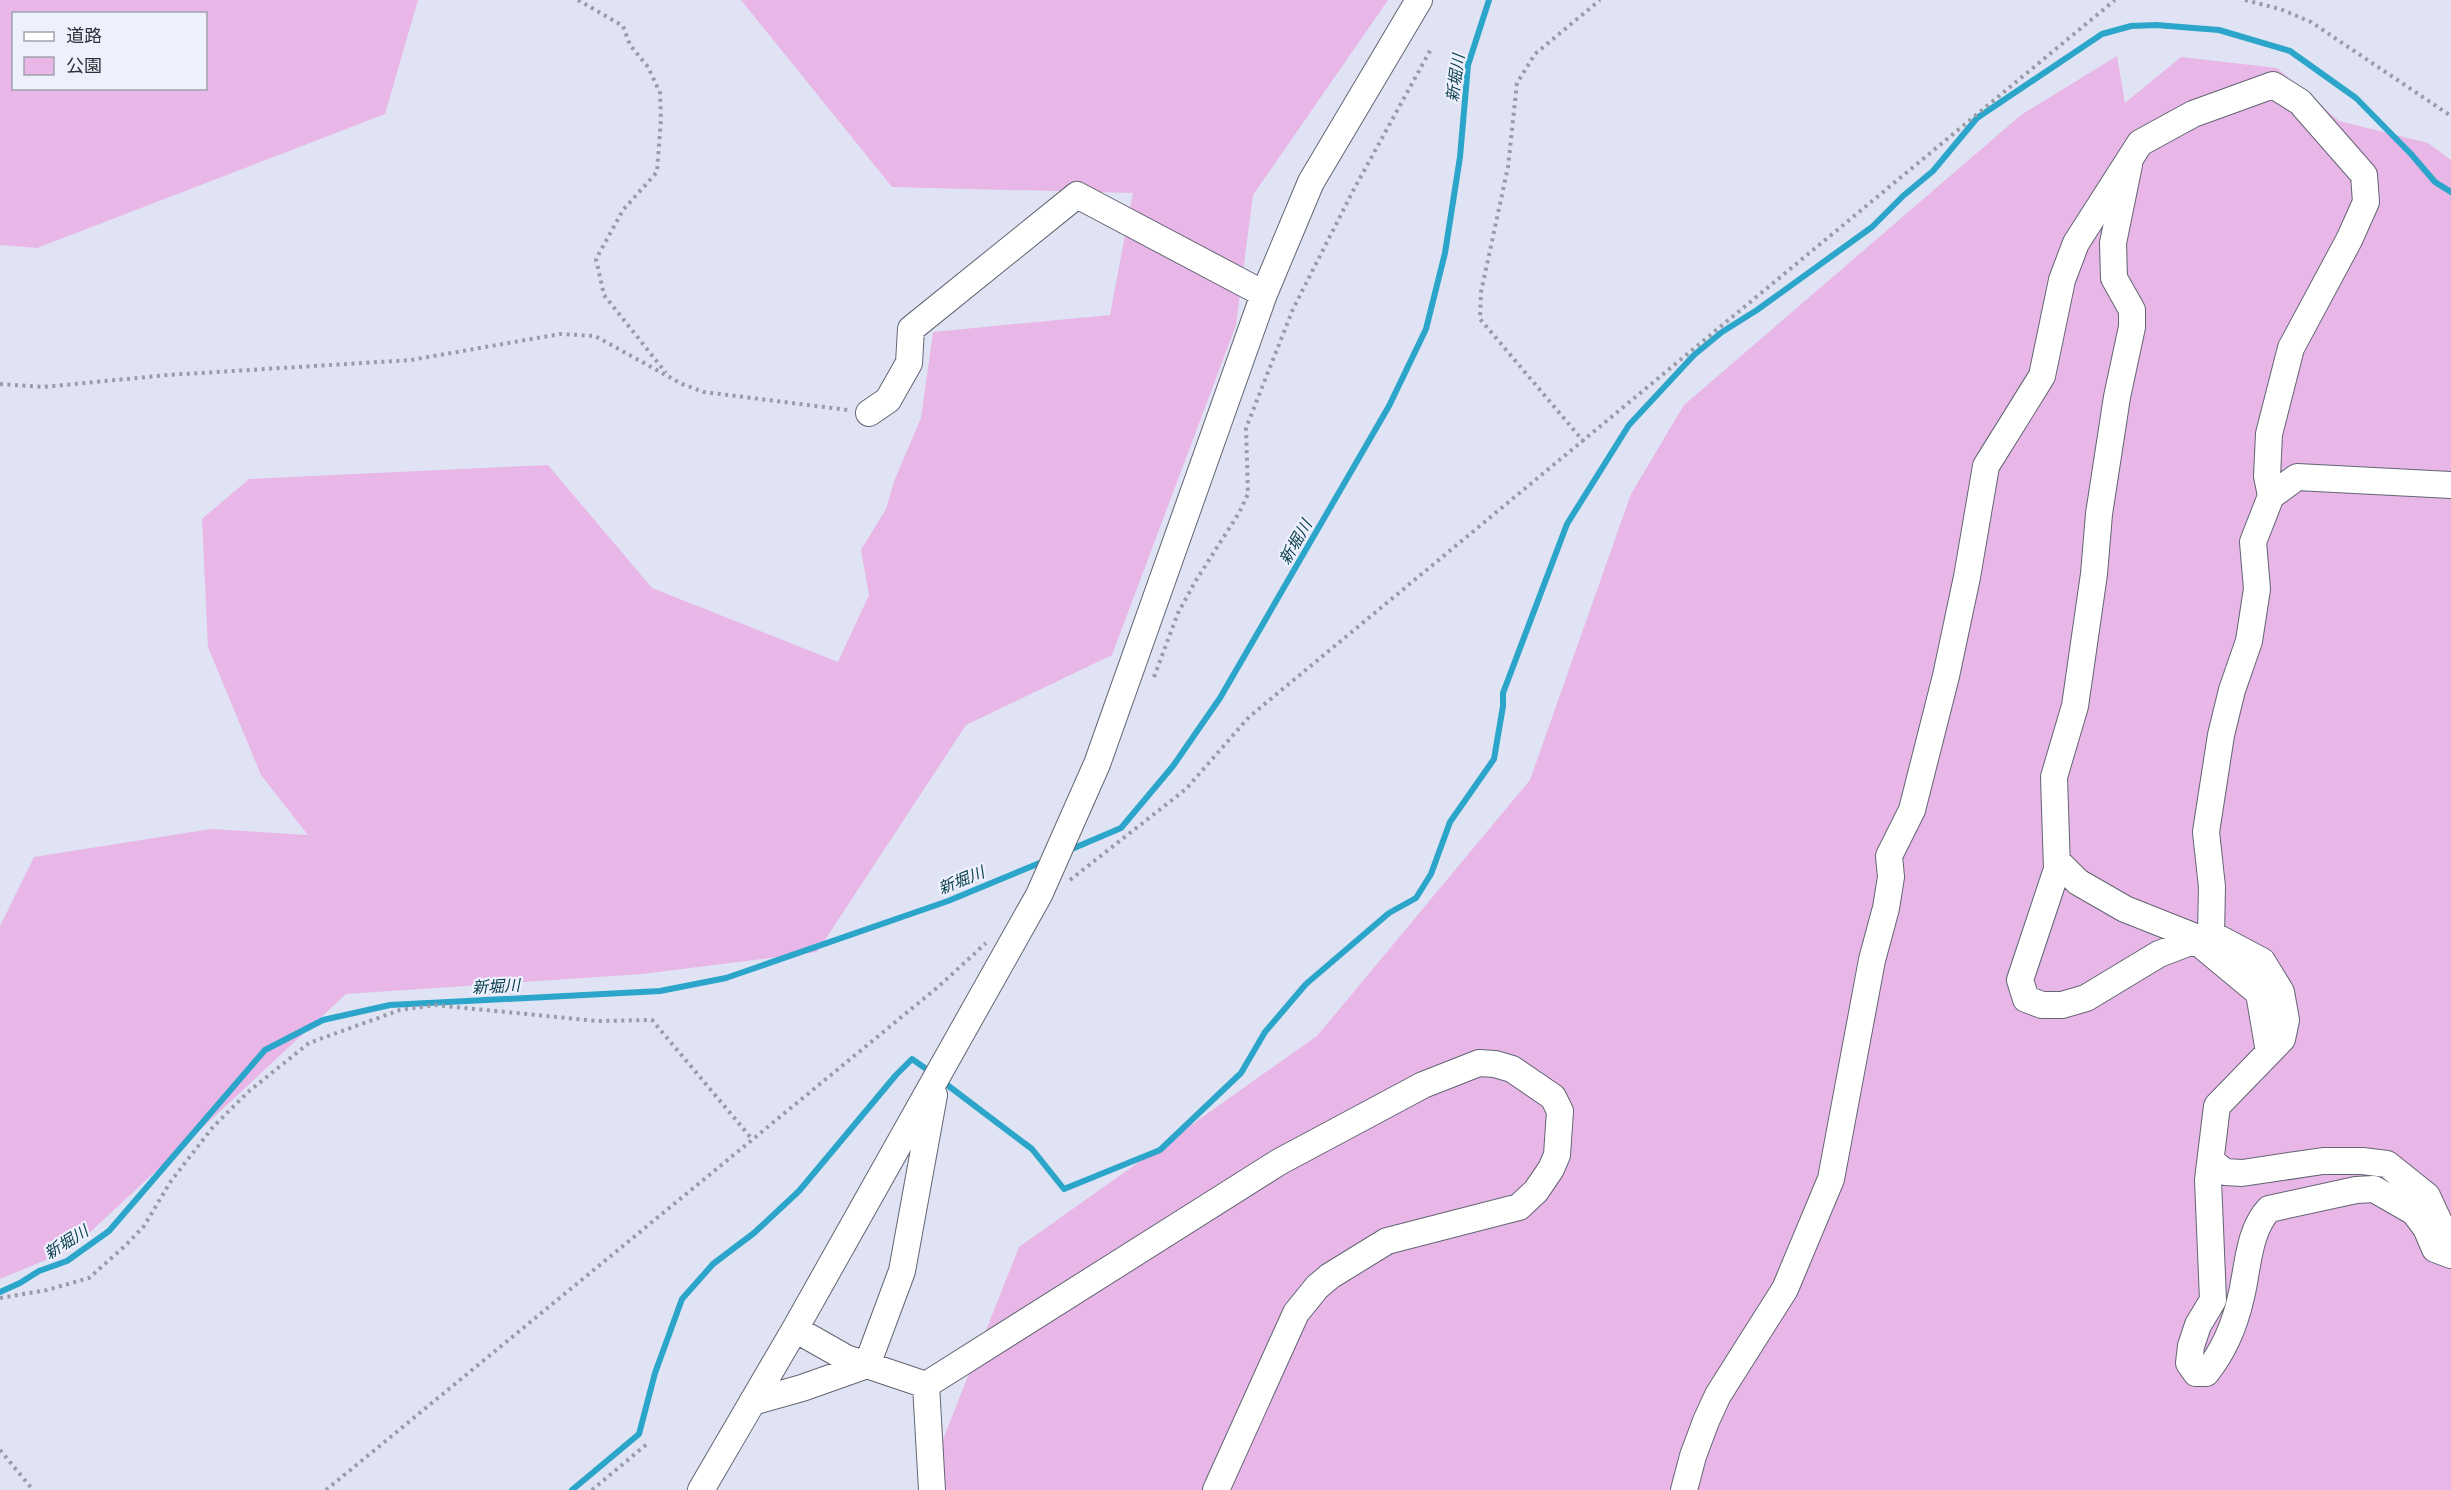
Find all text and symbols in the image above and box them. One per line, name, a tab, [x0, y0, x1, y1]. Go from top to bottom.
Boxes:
legend	[12, 12, 207, 90]
text: 道路	[66, 22, 102, 49]
water label: 新堀川	[1440, 51, 1471, 103]
text: 公園	[66, 52, 102, 79]
water label: 新堀川	[1273, 513, 1318, 569]
water label: 新堀川	[934, 859, 990, 900]
water label: 新堀川	[471, 973, 523, 999]
water label: 新堀川	[39, 1218, 94, 1265]

